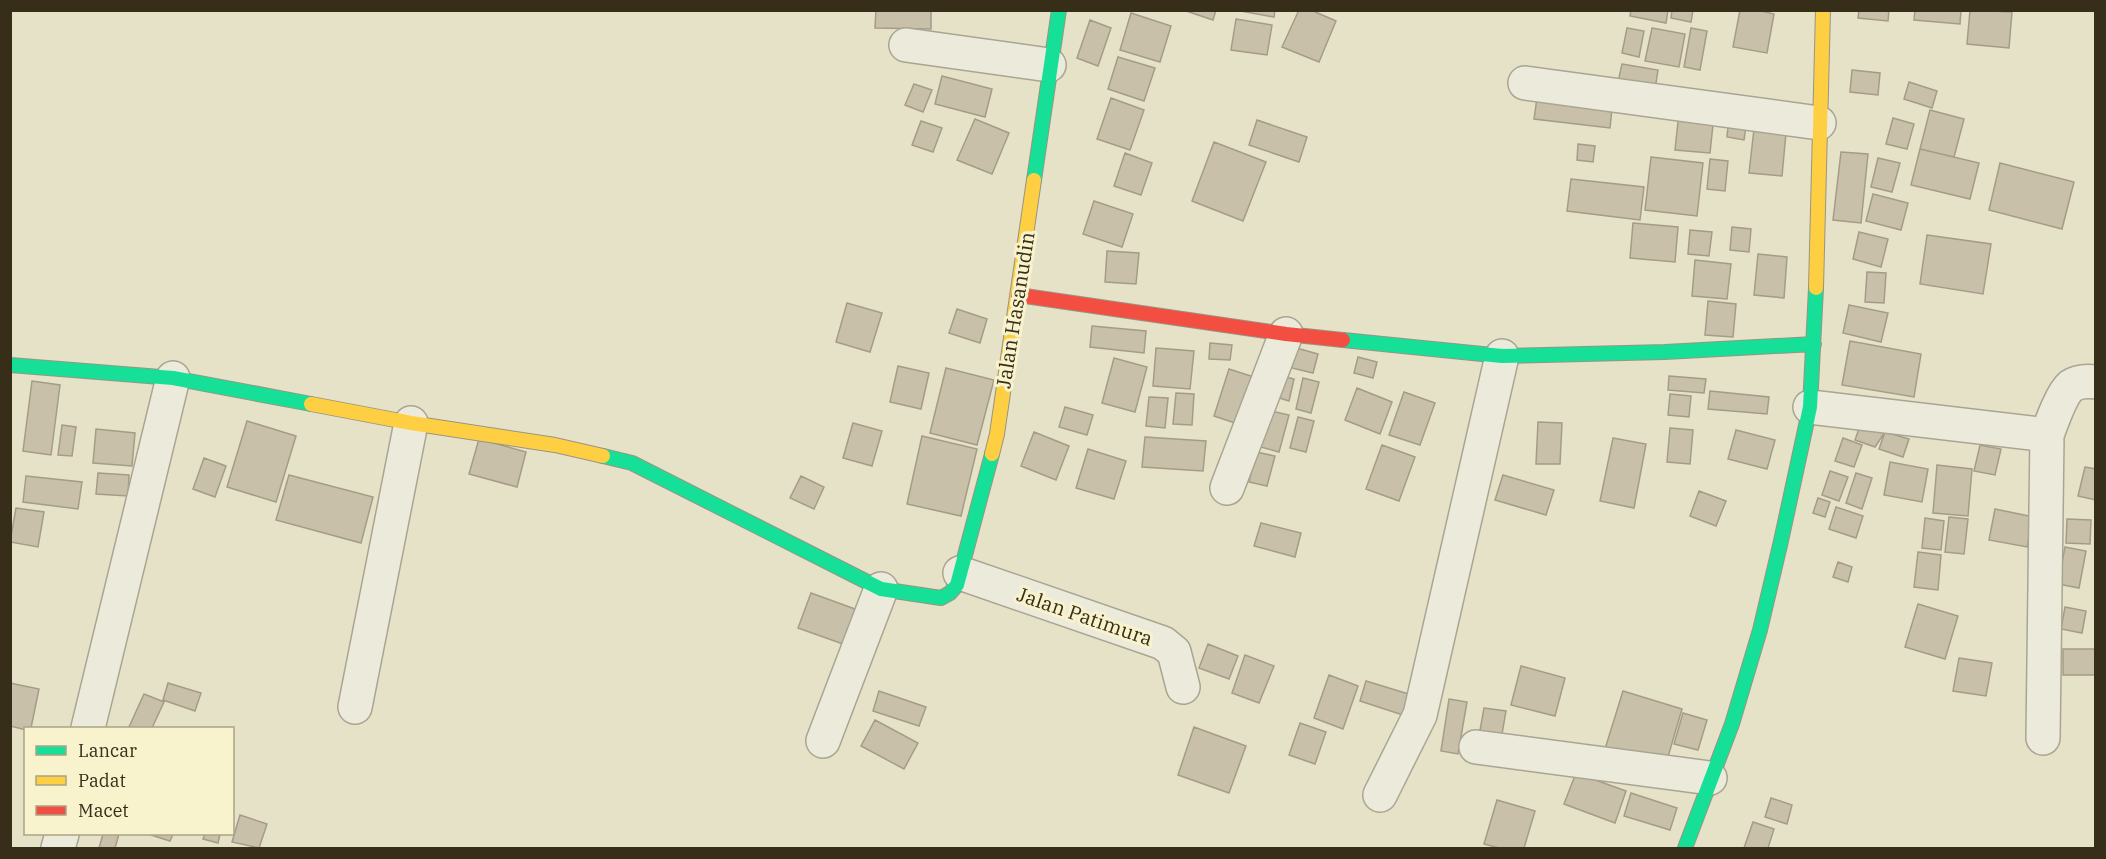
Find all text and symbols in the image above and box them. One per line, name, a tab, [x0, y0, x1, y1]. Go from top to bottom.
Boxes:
street label: Jalan Hasanudin	[989, 230, 1041, 390]
street label: Jalan Patimura	[1014, 580, 1157, 652]
legend	[24, 727, 234, 835]
text: Lancar	[78, 739, 137, 762]
text: Padat	[78, 769, 126, 792]
text: Macet	[78, 799, 129, 822]

